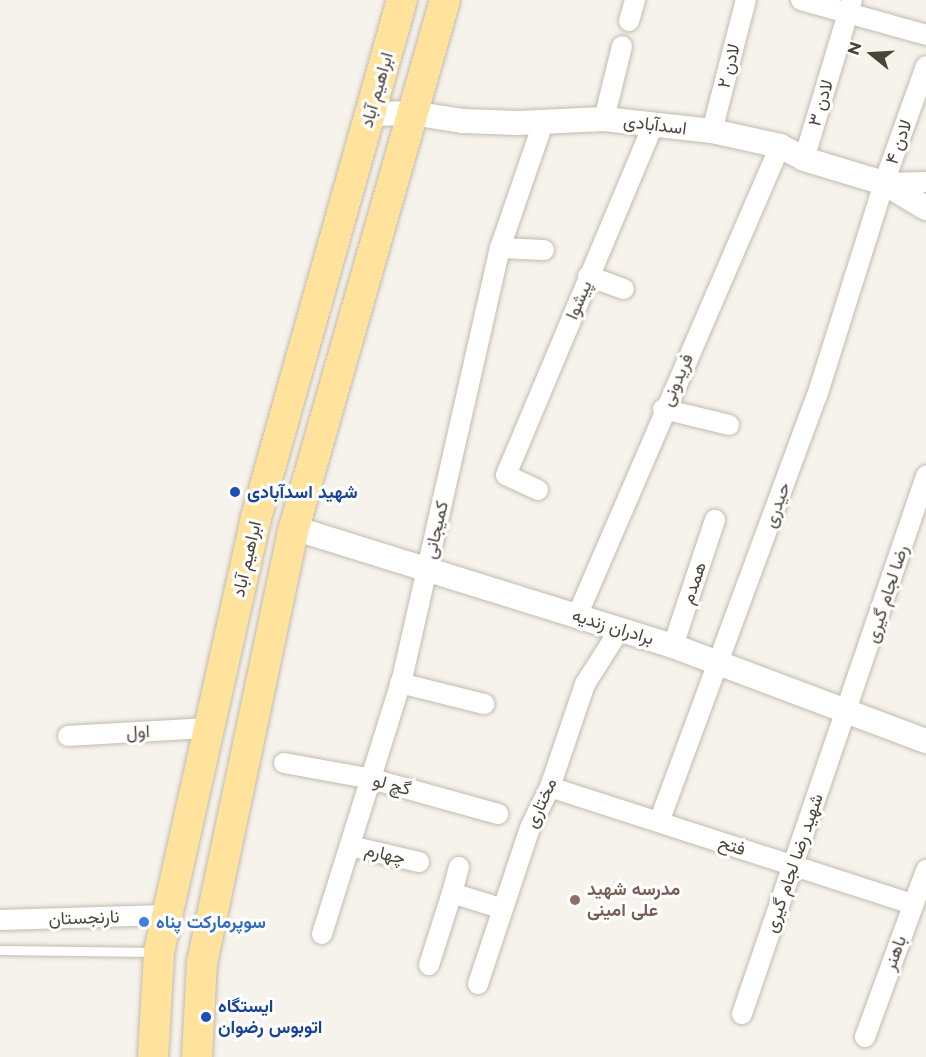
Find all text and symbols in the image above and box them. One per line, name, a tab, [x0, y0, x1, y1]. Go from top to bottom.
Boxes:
north arrow	[842, 24, 902, 84]
text: N	[843, 39, 865, 57]
street label: لادن ۲	[713, 41, 745, 91]
street label: ابراهیم آباد	[356, 50, 398, 130]
street label: لادن ۳	[804, 77, 838, 129]
street label: اسدآبادی	[622, 110, 688, 140]
street label: لادن ۴	[881, 117, 917, 167]
street label: پیشوا	[561, 277, 597, 323]
street label: فریدونی	[656, 350, 698, 410]
street label: حیدری	[759, 479, 795, 531]
place label: شهید اسدآبادی	[247, 481, 358, 503]
marker: شهید اسدآبادی	[228, 485, 242, 499]
street label: کمیجانی	[419, 499, 453, 561]
street label: ابراهیم آباد	[228, 519, 266, 599]
street label: رضا لجام گیری	[861, 542, 913, 646]
street label: همدم	[677, 559, 711, 607]
street label: برادران زندیه	[569, 604, 657, 650]
street label: اول	[126, 721, 150, 743]
street label: گچ لو	[371, 770, 413, 800]
street label: مختاری	[520, 775, 562, 831]
street label: شهید رضا لجام گیری	[760, 791, 828, 935]
street label: فتح	[716, 832, 748, 860]
street label: چهارم	[363, 839, 407, 869]
place label: مدرسه شهید علی امینی	[587, 879, 680, 922]
marker: مدرسه شهید علی امینی	[568, 893, 582, 907]
street label: نارنجستان	[48, 906, 120, 930]
place label: سوپرمارکت پناه	[156, 911, 266, 933]
marker: سوپرمارکت پناه	[137, 915, 151, 929]
street label: باهنر	[879, 933, 911, 973]
place label: ایستگاه اتوبوس رضوان	[218, 996, 322, 1038]
marker: ایستگاه اتوبوس رضوان	[199, 1010, 213, 1024]

